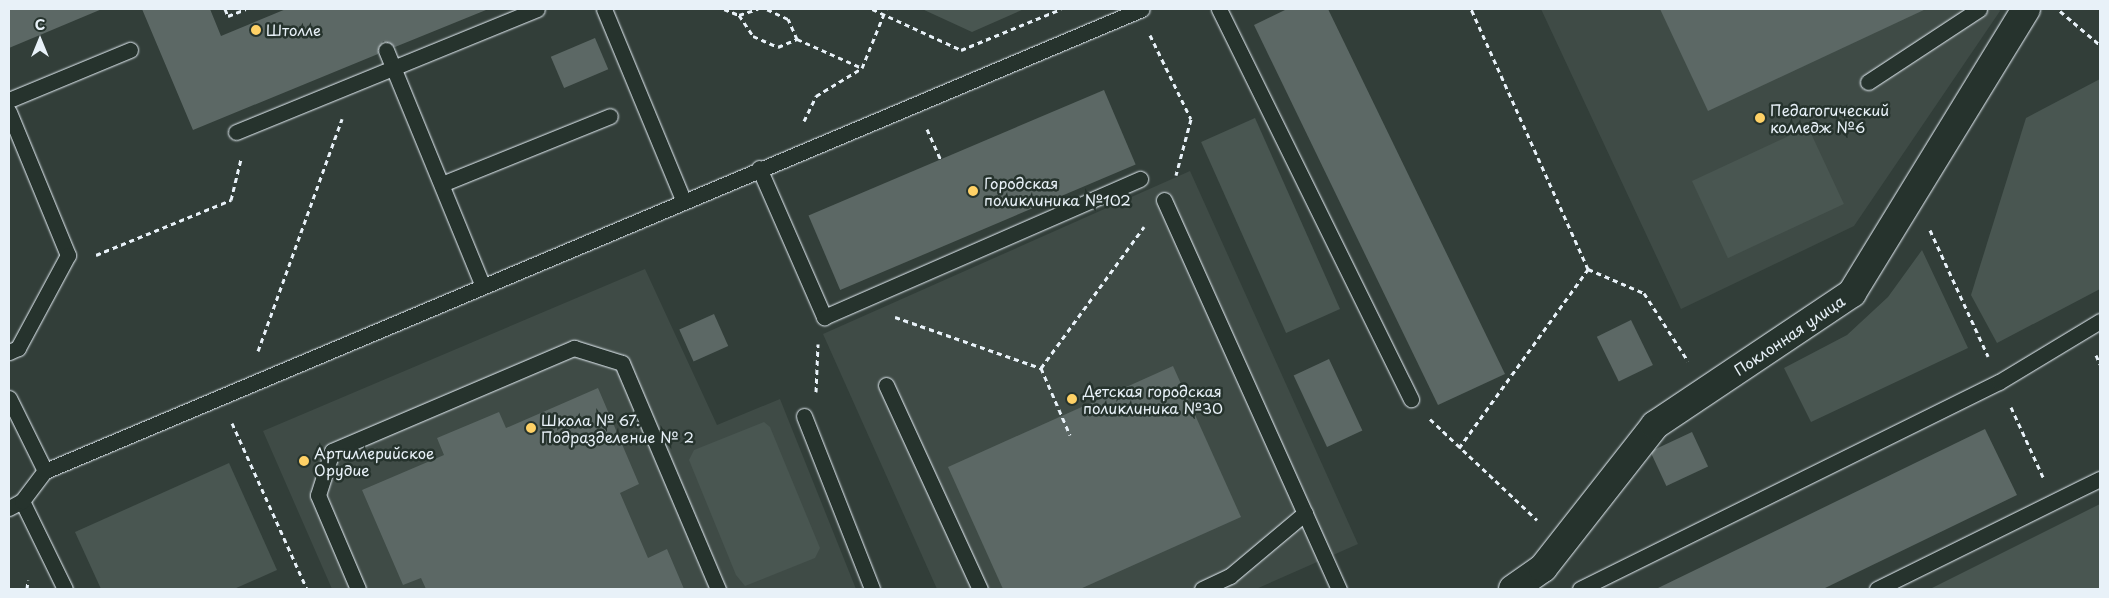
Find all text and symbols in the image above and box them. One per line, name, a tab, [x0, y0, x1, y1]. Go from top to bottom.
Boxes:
text: С	[35, 14, 45, 35]
north arrow	[15, 15, 65, 65]
place label: Штолле	[266, 21, 321, 39]
marker: Штолле	[250, 24, 262, 36]
place label: Педагогический колледж №6	[1770, 100, 1889, 135]
marker: Педагогический колледж №6	[1754, 112, 1766, 124]
place label: Городская поликлиника №102	[984, 173, 1131, 208]
marker: Городская поликлиника №102	[966, 184, 980, 198]
street label: Поклонная улица	[1730, 291, 1848, 379]
place label: Детская городская поликлиника №30	[1083, 381, 1223, 416]
marker: Детская городская поликлиника №30	[1065, 392, 1079, 406]
place label: Школа № 67. Подразделение № 2	[541, 410, 694, 445]
marker: Школа № 67. Подразделение № 2	[525, 422, 537, 434]
place label: Артиллерийское Орудие	[314, 443, 434, 478]
marker: Артиллерийское Орудие	[298, 455, 310, 467]

